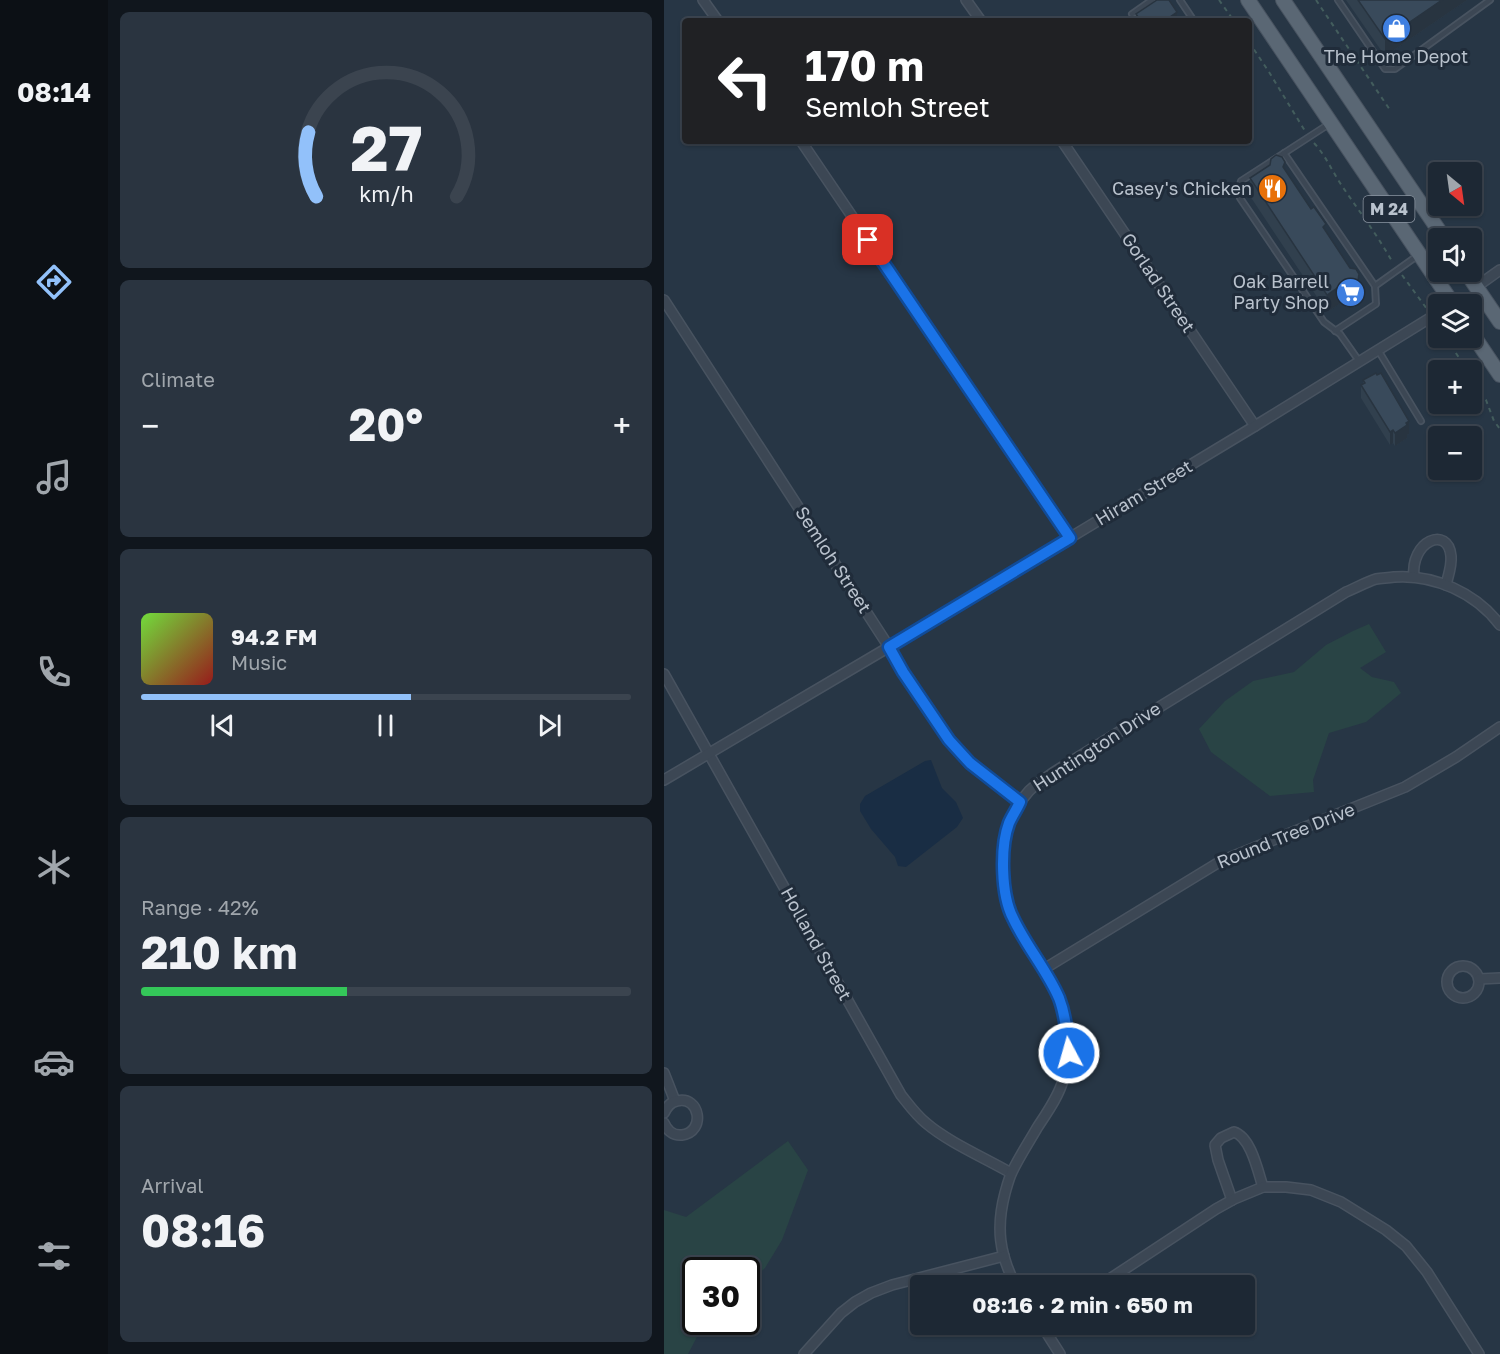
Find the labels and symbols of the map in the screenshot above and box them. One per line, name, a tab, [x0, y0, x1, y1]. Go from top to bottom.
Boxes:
shop icon: The Home Depot	[1380, 12, 1412, 44]
place label: The Home Depot	[1324, 45, 1468, 67]
north arrow	[1428, 162, 1482, 216]
restaurant icon: Casey's Chicken	[1257, 173, 1289, 205]
place label: Casey's Chicken	[1112, 177, 1252, 199]
road number: M 24	[1364, 196, 1414, 222]
pin	[842, 214, 893, 265]
street label: Gorlad Street	[1117, 228, 1200, 336]
place label: Oak Barrell Party Shop	[1233, 270, 1329, 313]
supermarket icon: Oak Barrell Party Shop	[1334, 276, 1366, 308]
street label: Hiram Street	[1091, 455, 1196, 530]
street label: Semloh Street	[791, 502, 877, 617]
street label: Huntington Drive	[1028, 697, 1164, 796]
street label: Round Tree Drive	[1213, 797, 1358, 873]
street label: Holland Street	[777, 883, 857, 1004]
position arrow	[1037, 1021, 1101, 1085]
speed limit sign: 30	[682, 1257, 760, 1335]

